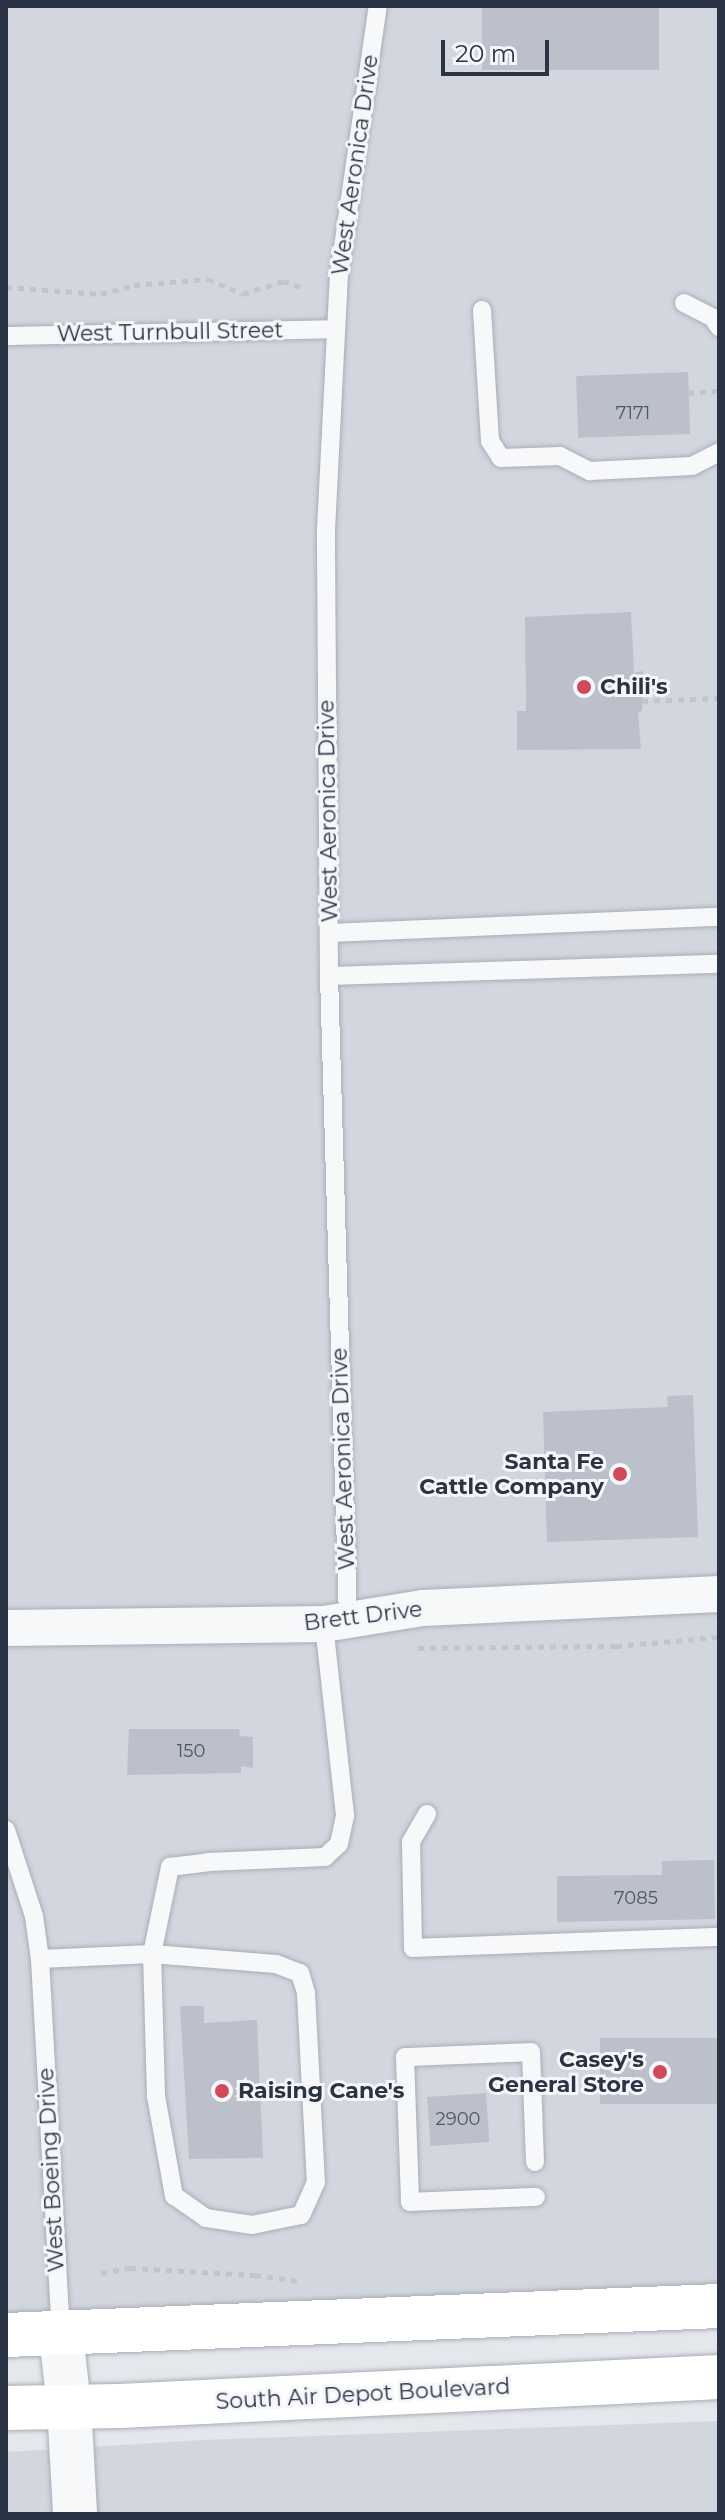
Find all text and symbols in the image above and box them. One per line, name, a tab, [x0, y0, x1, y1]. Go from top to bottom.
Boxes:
scale bar	[445, 24, 553, 74]
text: 20 m	[455, 39, 516, 68]
street label: West Aeronica Drive	[326, 53, 384, 277]
street label: West Turnbull Street	[57, 317, 283, 347]
house number: 7171	[616, 402, 650, 424]
place label: Chili's	[600, 674, 668, 700]
marker: Chili's	[575, 678, 593, 696]
street label: West Aeronica Drive	[313, 699, 343, 923]
street label: West Aeronica Drive	[326, 1347, 360, 1571]
place label: Santa Fe Cattle Company	[419, 1448, 604, 1500]
marker: Santa Fe Cattle Company	[611, 1465, 629, 1483]
street label: Brett Drive	[302, 1596, 424, 1636]
house number: 150	[177, 1740, 205, 1762]
house number: 7085	[614, 1887, 658, 1909]
place label: Casey's General Store	[488, 2046, 644, 2098]
marker: Casey's General Store	[651, 2063, 669, 2081]
street label: West Boeing Drive	[32, 2067, 70, 2273]
place label: Raising Cane's	[238, 2078, 404, 2104]
marker: Raising Cane's	[213, 2082, 231, 2100]
house number: 2900	[435, 2108, 481, 2130]
street label: South Air Depot Boulevard	[215, 2373, 511, 2415]

